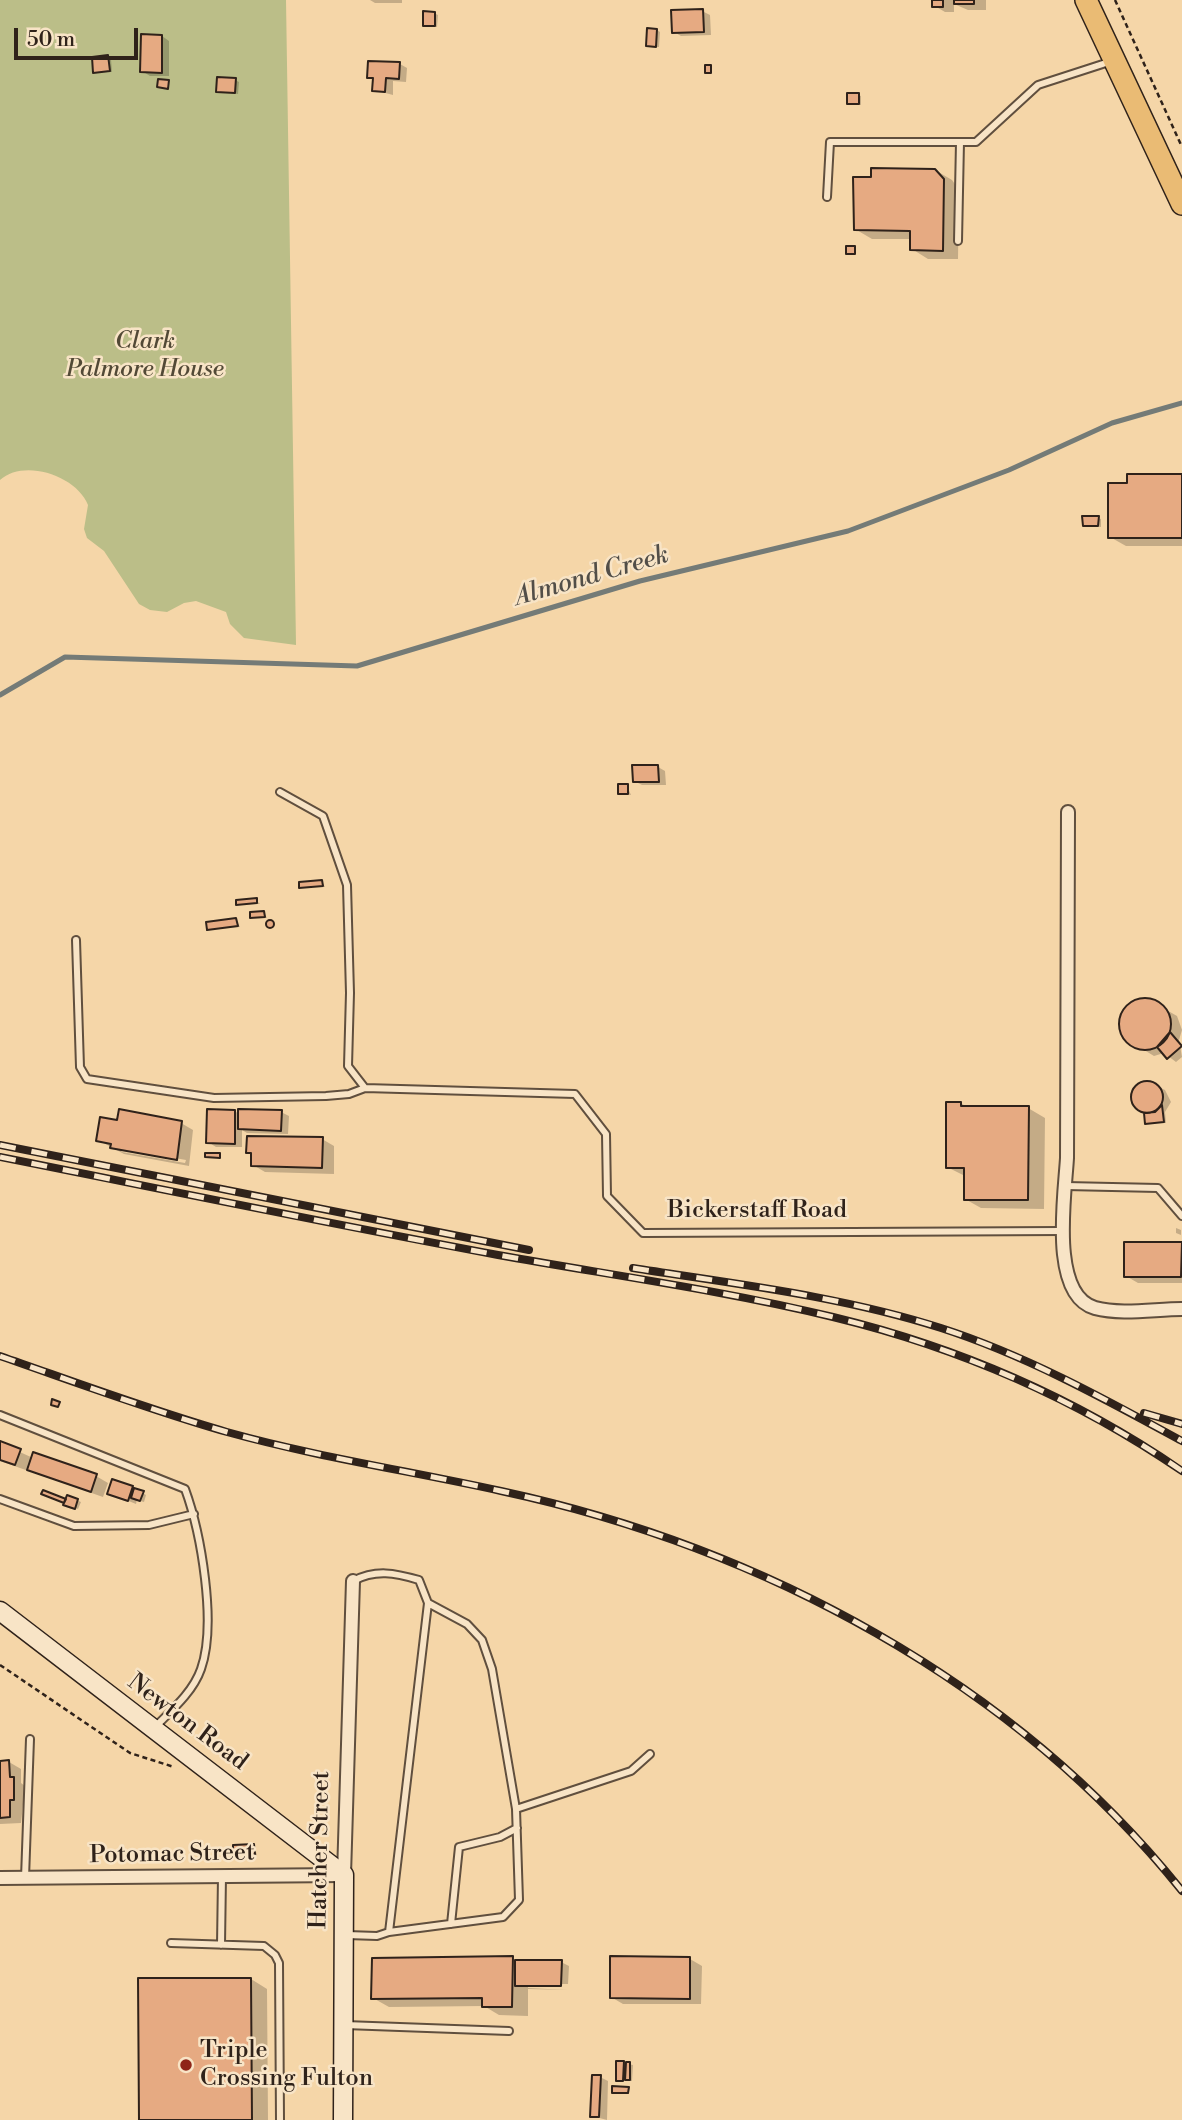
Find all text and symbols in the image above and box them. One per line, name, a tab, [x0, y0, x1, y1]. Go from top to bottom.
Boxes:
scale bar	[18, 14, 142, 58]
text: 50 m	[27, 27, 75, 53]
park label: Clark Palmore House	[66, 328, 224, 384]
water label: Almond Creek	[511, 540, 673, 614]
street label: Bickerstaff Road	[667, 1197, 847, 1225]
street label: Newton Road	[121, 1669, 253, 1777]
street label: Hatcher Street	[305, 1771, 337, 1929]
street label: Potomac Street	[89, 1839, 255, 1871]
place label: Triple Crossing Fulton	[200, 2037, 373, 2093]
marker: Triple Crossing Fulton	[178, 2057, 194, 2073]

